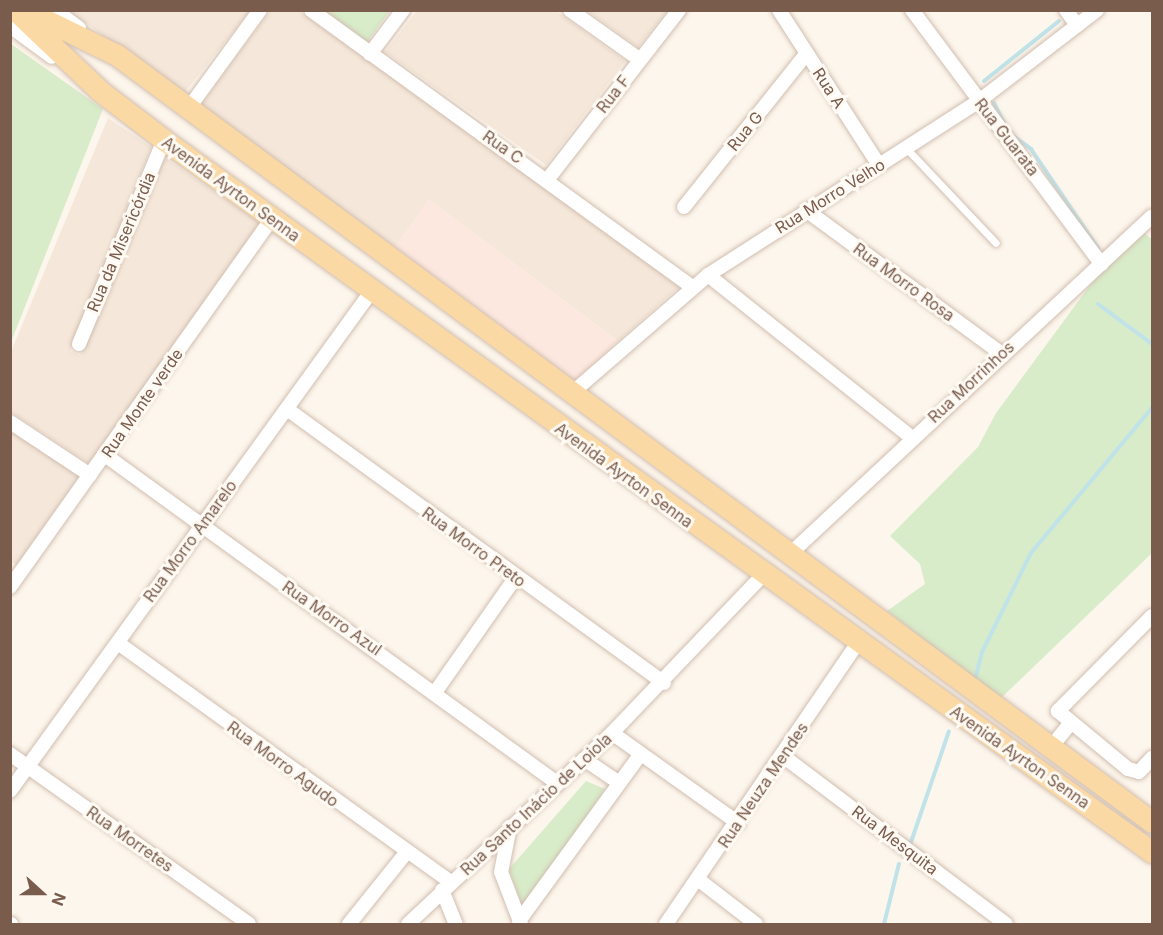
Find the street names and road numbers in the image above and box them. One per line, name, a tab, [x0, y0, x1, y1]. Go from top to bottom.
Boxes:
street label: Rua A	[809, 64, 849, 112]
street label: Rua F	[592, 71, 634, 117]
street label: Rua Guarata	[971, 94, 1043, 180]
street label: Rua G	[723, 107, 767, 155]
street label: Rua C	[479, 126, 527, 168]
street label: Avenida Ayrton Senna	[158, 132, 304, 246]
street label: Rua Morro Velho	[772, 155, 888, 237]
street label: Rua da Misericórdia	[83, 169, 159, 315]
street label: Rua Morro Rosa	[850, 239, 958, 325]
street label: Rua Morrinhos	[924, 337, 1018, 427]
street label: Rua Monte verde	[97, 345, 187, 461]
street label: Avenida Ayrton Senna	[551, 418, 697, 532]
street label: Rua Morro Amarelo	[139, 476, 241, 606]
street label: Rua Morro Preto	[418, 503, 530, 591]
street label: Rua Morro Azul	[279, 577, 385, 659]
street label: Avenida Ayrton Senna	[947, 702, 1093, 812]
street label: Rua Morro Agudo	[224, 717, 342, 811]
street label: Rua Neuza Mendes	[714, 719, 812, 851]
street label: Rua Santo Inácio de Loiola	[456, 729, 616, 879]
street label: Rua Mesquita	[848, 801, 942, 879]
street label: Rua Morretes	[83, 802, 177, 876]

